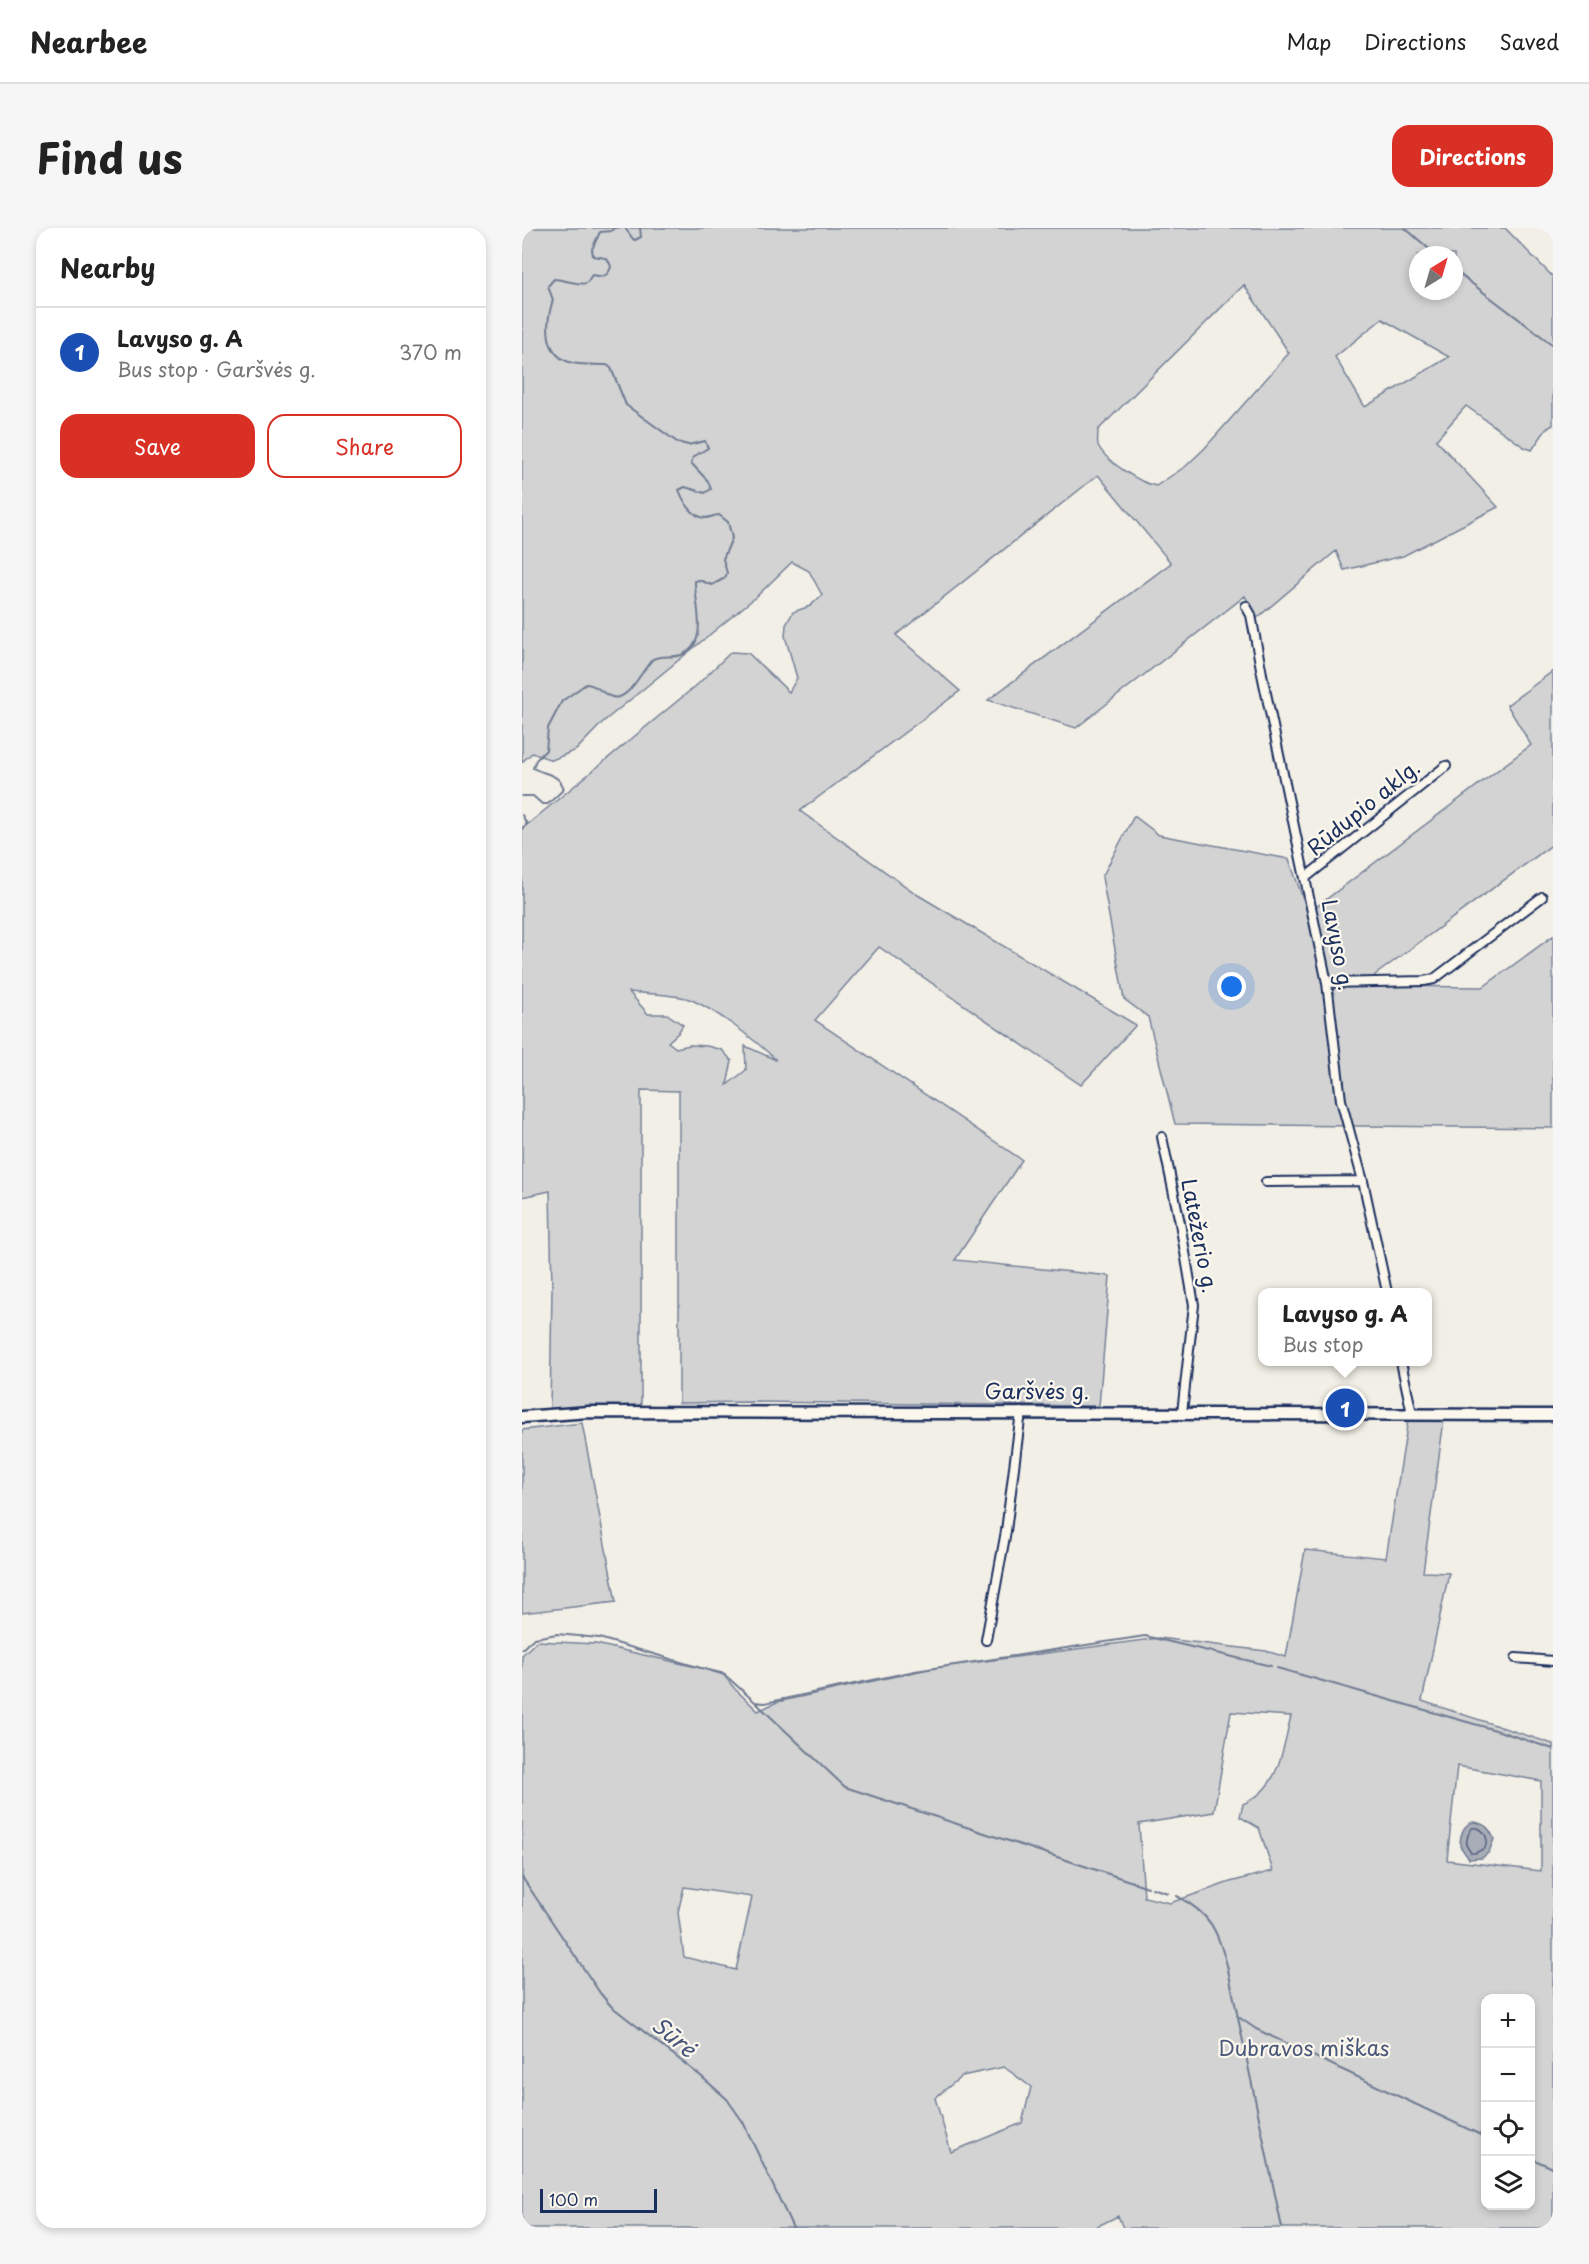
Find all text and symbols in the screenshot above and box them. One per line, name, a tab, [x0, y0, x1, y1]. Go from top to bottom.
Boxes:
text: Nearbee	[30, 20, 147, 63]
text: Map	[1286, 25, 1331, 57]
text: Directions	[1364, 25, 1466, 57]
text: Saved	[1499, 25, 1559, 57]
text: Find us	[36, 125, 183, 188]
button: Directions	[1392, 125, 1553, 187]
north arrow	[1409, 246, 1463, 300]
text: Nearby	[60, 248, 155, 287]
text: Lavyso g. A	[117, 321, 243, 354]
text: 1	[75, 337, 84, 367]
text: 370 m	[399, 337, 462, 367]
text: Bus stop · Garšvės g.	[117, 354, 316, 384]
button: Save	[60, 414, 255, 478]
button: Share	[267, 414, 462, 478]
street label: Rūdupio aklg.	[1299, 751, 1426, 862]
street label: Lavyso g.	[1314, 896, 1363, 993]
your location	[1217, 972, 1246, 1001]
street label: Latežerio g.	[1174, 1176, 1228, 1295]
popup	[1258, 1288, 1432, 1366]
text: Lavyso g. A	[1282, 1296, 1408, 1329]
text: Bus stop	[1282, 1329, 1364, 1359]
street label: Garšvės g.	[985, 1374, 1089, 1406]
pin: 1	[1326, 1386, 1364, 1430]
map controls	[1481, 1994, 1535, 2210]
button: +	[1481, 1994, 1535, 2048]
water label: Sūrė	[646, 2008, 705, 2065]
park label: Dubravos miškas	[1219, 2031, 1389, 2063]
button: −	[1481, 2048, 1535, 2102]
button: locate	[1481, 2102, 1535, 2156]
button: layers	[1481, 2156, 1535, 2210]
scale bar	[540, 2186, 657, 2214]
text: 100 m	[549, 2187, 598, 2211]

